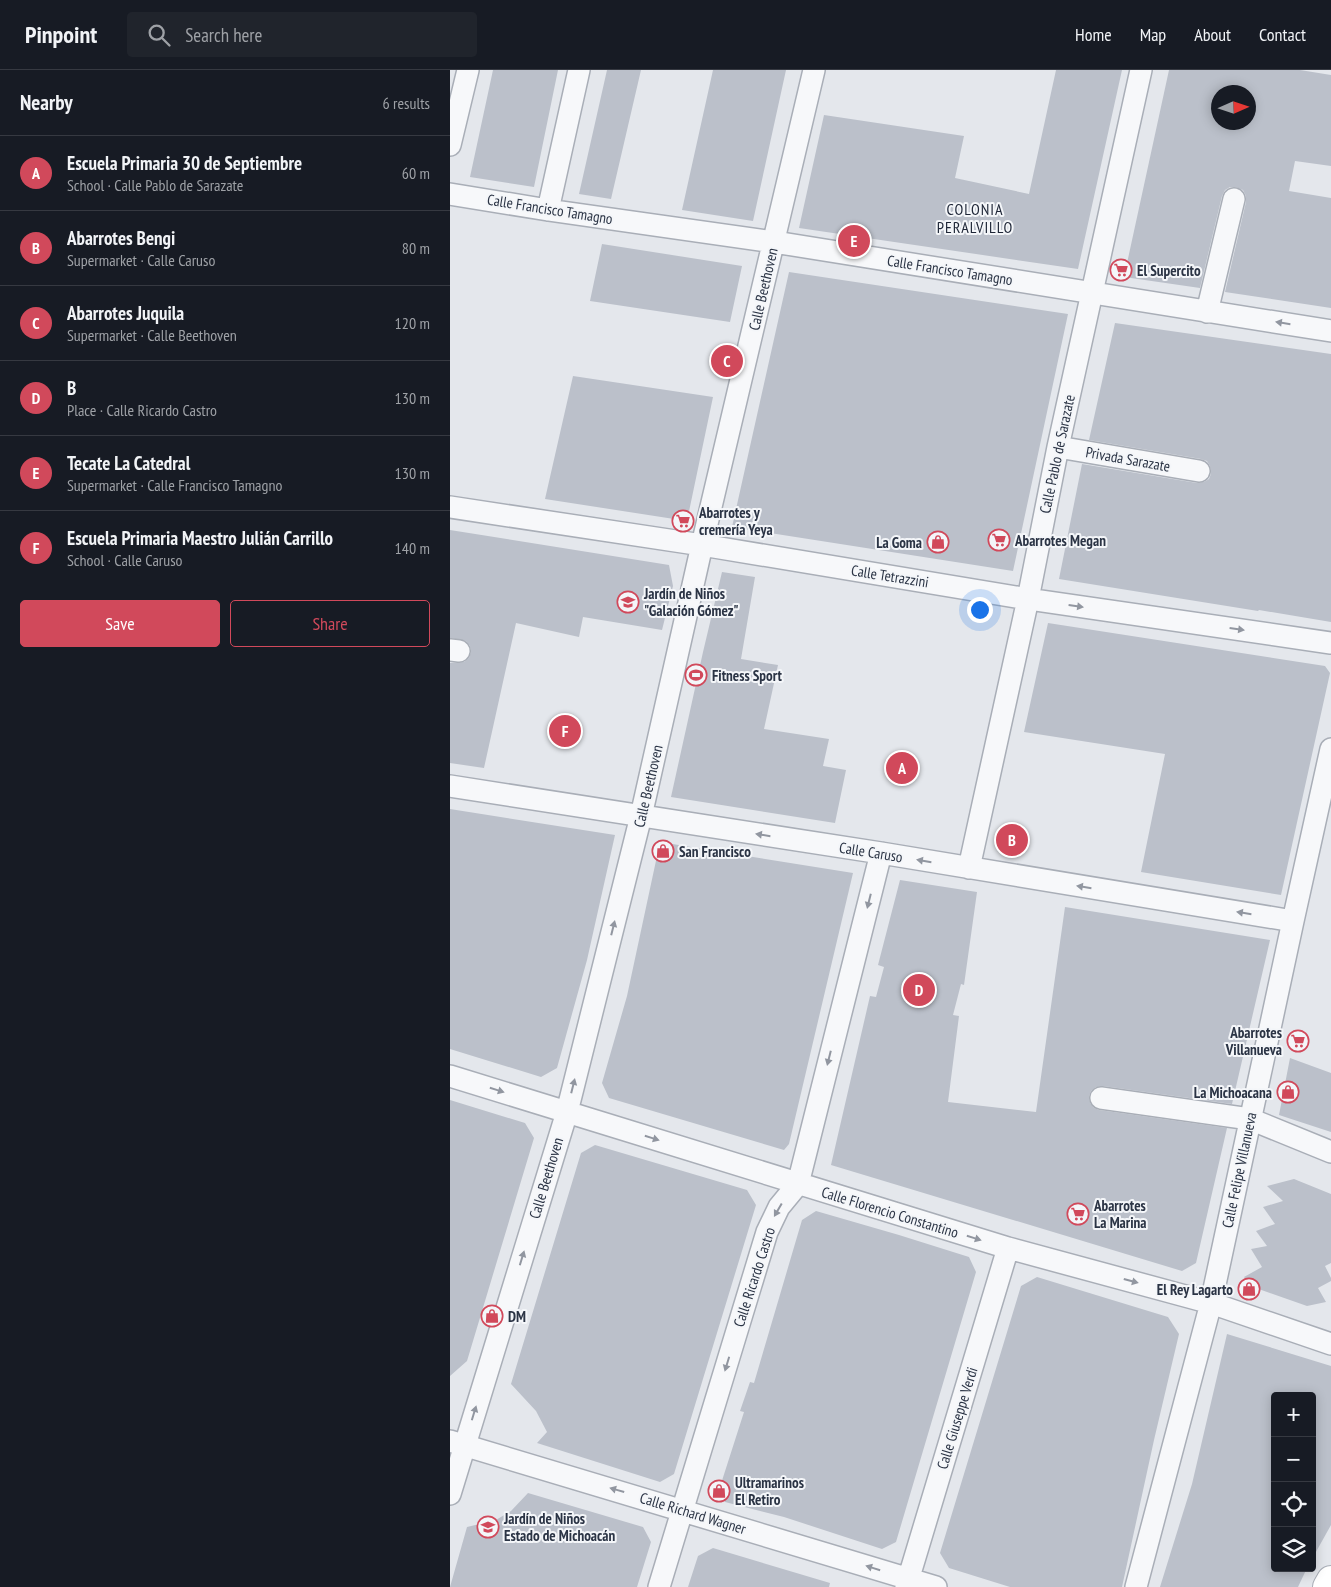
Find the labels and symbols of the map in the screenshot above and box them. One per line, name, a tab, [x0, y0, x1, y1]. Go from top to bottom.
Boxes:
north arrow	[1211, 85, 1256, 130]
street label: Calle Francisco Tamagno	[486, 190, 614, 228]
district label: COLONIA PERALVILLO	[937, 199, 1013, 237]
pin: E	[838, 222, 870, 260]
street label: Calle Beethoven	[744, 246, 782, 332]
street label: Calle Francisco Tamagno	[886, 251, 1014, 289]
supermarket icon: El Supercito	[1109, 258, 1133, 282]
place label: El Supercito	[1137, 261, 1201, 280]
one-way arrow	[1274, 319, 1290, 327]
pin: C	[711, 342, 743, 380]
street label: Calle Pablo de Sarazate	[1035, 393, 1079, 515]
street label: Privada Sarazate	[1084, 442, 1172, 476]
place label: Abarrotes y cremería Yeya	[698, 503, 773, 539]
supermarket icon: Abarrotes y cremería Yeya	[671, 509, 695, 533]
supermarket icon: Abarrotes Megan	[987, 528, 1011, 552]
shop icon: La Goma	[926, 530, 950, 554]
place label: Abarrotes Megan	[1014, 531, 1106, 550]
place label: La Goma	[876, 533, 922, 552]
street label: Calle Tetrazzini	[850, 561, 930, 591]
place label: Jardín de Niños "Galación Gómez"	[643, 584, 739, 620]
school or university icon: Jardín de Niños "Galación Gómez"	[616, 590, 640, 614]
your location	[967, 597, 993, 623]
one-way arrow	[1068, 602, 1084, 610]
one-way arrow	[1229, 626, 1245, 634]
sports icon: Fitness Sport	[684, 663, 708, 687]
place label: Fitness Sport	[712, 666, 782, 685]
pin: F	[549, 712, 581, 750]
street label: Calle Beethoven	[629, 743, 667, 829]
pin: A	[886, 749, 918, 787]
pin: B	[996, 821, 1028, 859]
one-way arrow	[755, 831, 771, 839]
street label: Calle Caruso	[838, 838, 904, 866]
shop icon: San Francisco	[651, 839, 675, 863]
place label: San Francisco	[679, 842, 751, 861]
one-way arrow	[915, 856, 931, 864]
one-way arrow	[1076, 883, 1092, 891]
one-way arrow	[865, 893, 873, 908]
one-way arrow	[1236, 909, 1252, 917]
one-way arrow	[609, 921, 617, 936]
pin: D	[903, 971, 935, 1009]
place label: Abarrotes Villanueva	[1225, 1023, 1282, 1059]
supermarket icon: Abarrotes Villanueva	[1286, 1029, 1310, 1053]
one-way arrow	[825, 1051, 833, 1066]
one-way arrow	[569, 1078, 577, 1093]
shop icon: La Michoacana	[1276, 1080, 1300, 1104]
place label: La Michoacana	[1194, 1083, 1272, 1102]
one-way arrow	[489, 1087, 504, 1095]
street label: Calle Felipe Villanueva	[1217, 1110, 1261, 1230]
street label: Calle Beethoven	[525, 1135, 567, 1221]
one-way arrow	[645, 1135, 660, 1143]
street label: Calle Florencio Constantino	[819, 1182, 961, 1242]
place label: Abarrotes La Marina	[1093, 1196, 1147, 1232]
supermarket icon: Abarrotes La Marina	[1066, 1202, 1090, 1226]
one-way arrow	[774, 1203, 782, 1218]
street label: Calle Ricardo Castro	[729, 1225, 779, 1329]
one-way arrow	[967, 1234, 982, 1242]
one-way arrow	[518, 1250, 526, 1265]
one-way arrow	[1123, 1277, 1139, 1285]
shop icon: El Rey Lagarto	[1237, 1277, 1261, 1301]
place label: El Rey Lagarto	[1157, 1280, 1233, 1299]
shop icon: DM	[480, 1304, 504, 1328]
place label: DM	[508, 1307, 526, 1326]
one-way arrow	[722, 1357, 730, 1372]
street label: Calle Giuseppe Verdi	[932, 1365, 982, 1471]
one-way arrow	[471, 1406, 478, 1421]
place label: Ultramarinos El Retiro	[735, 1473, 804, 1509]
shop icon: Ultramarinos El Retiro	[707, 1479, 731, 1503]
one-way arrow	[609, 1486, 624, 1494]
street label: Calle Richard Wagner	[638, 1488, 749, 1538]
place label: Jardín de Niños Estado de Michoacán	[503, 1509, 615, 1545]
school or university icon: Jardín de Niños Estado de Michoacán	[476, 1515, 500, 1539]
one-way arrow	[865, 1563, 880, 1571]

